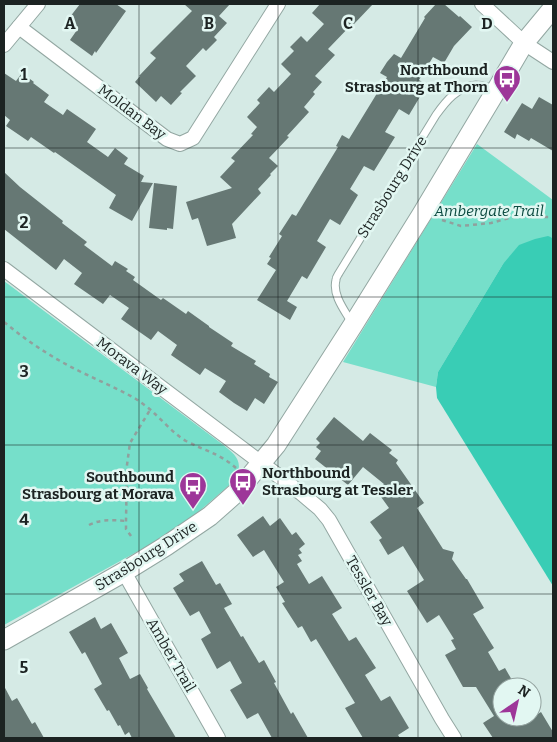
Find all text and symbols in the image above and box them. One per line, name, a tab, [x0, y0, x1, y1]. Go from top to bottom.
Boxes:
text: A	[64, 14, 76, 33]
text: B	[204, 14, 214, 33]
text: C	[343, 14, 353, 33]
text: D	[481, 14, 493, 33]
place label: Northbound Strasbourg at Thorn	[345, 61, 488, 96]
bus stop icon: Northbound Strasbourg at Thorn	[492, 64, 522, 103]
text: 1	[21, 65, 28, 84]
street label: Moldan Bay	[94, 81, 170, 143]
street label: Strasbourg Drive	[353, 133, 431, 241]
park label: Ambergate Trail	[433, 202, 544, 220]
text: 2	[19, 213, 29, 232]
street label: Morava Way	[93, 333, 171, 399]
text: 3	[19, 362, 29, 381]
place label: Northbound Strasbourg at Tessler	[262, 464, 413, 499]
bus stop icon: Northbound Strasbourg at Tessler	[228, 467, 258, 506]
place label: Southbound Strasbourg at Morava	[22, 468, 175, 503]
bus stop icon: Southbound Strasbourg at Morava	[178, 471, 208, 510]
text: 4	[19, 510, 29, 529]
street label: Strasbourg Drive	[92, 517, 200, 595]
street label: Tessler Bay	[342, 553, 396, 629]
street label: Amber Trail	[143, 615, 199, 695]
text: 5	[20, 658, 29, 677]
north arrow	[492, 677, 542, 727]
text: N	[515, 682, 533, 702]

